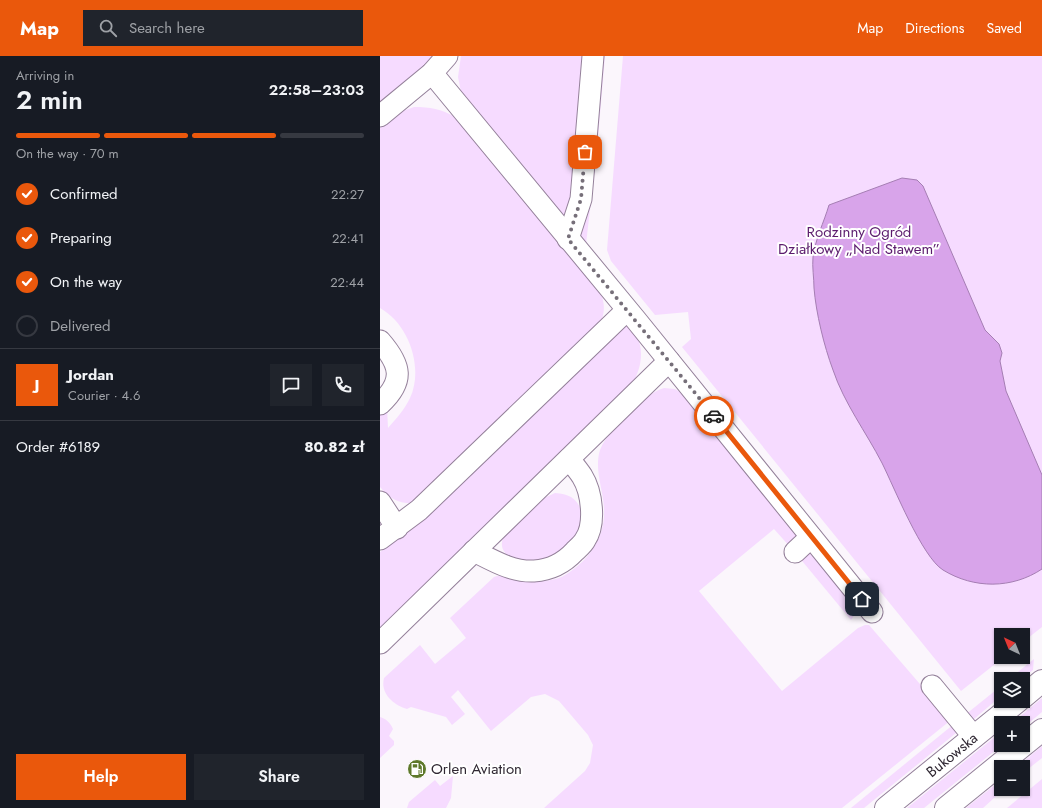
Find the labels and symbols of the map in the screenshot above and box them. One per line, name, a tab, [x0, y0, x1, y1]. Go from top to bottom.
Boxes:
pin	[568, 135, 602, 169]
park label: Rodzinny Ogród Działkowy „Nad Stawem”	[778, 221, 940, 260]
courier	[694, 396, 734, 436]
pin	[845, 582, 879, 616]
north arrow	[994, 628, 1030, 664]
street label: Bukowska	[922, 727, 982, 783]
fuel station icon: Orlen Aviation	[406, 758, 428, 780]
place label: Orlen Aviation	[431, 758, 522, 780]

